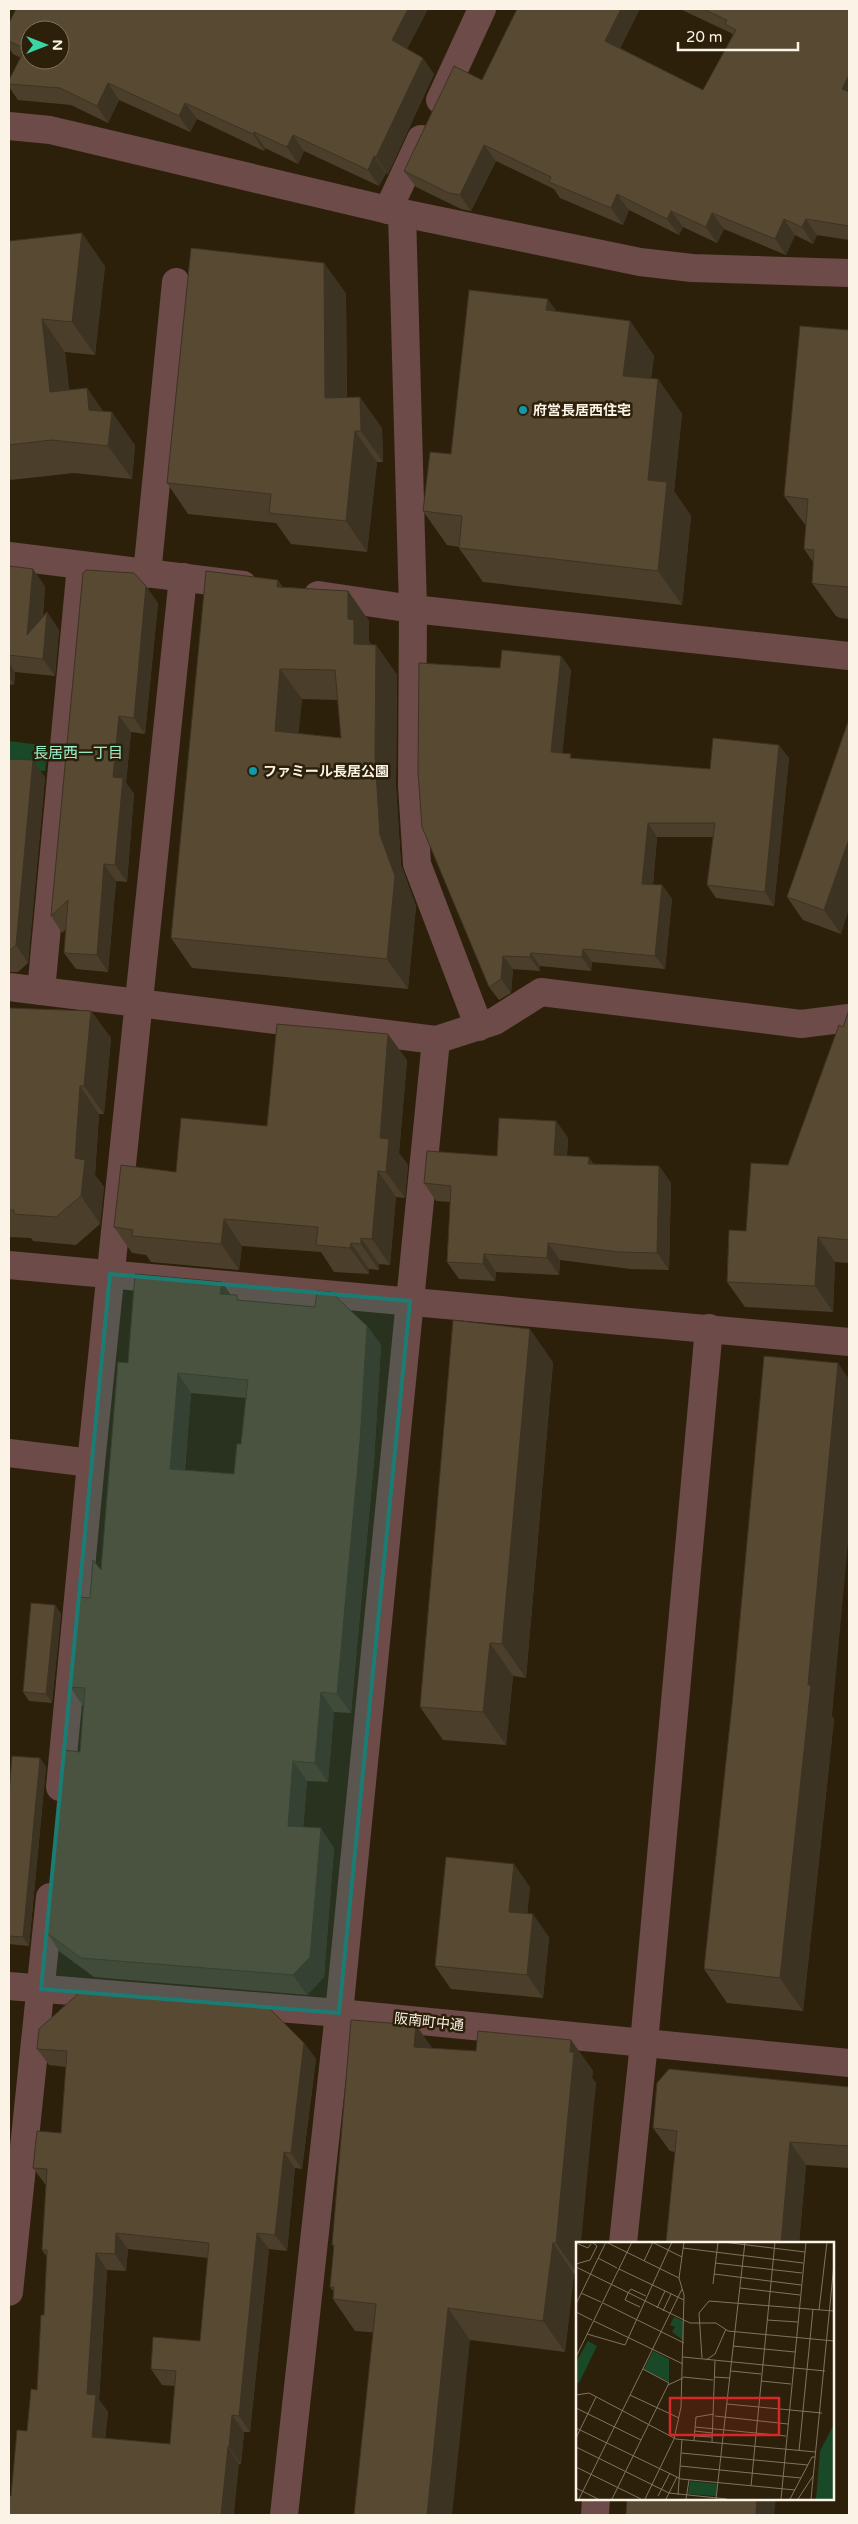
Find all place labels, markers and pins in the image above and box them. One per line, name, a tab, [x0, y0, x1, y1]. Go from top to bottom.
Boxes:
place label: 府営長居西住宅	[533, 402, 631, 419]
marker: 府営長居西住宅	[517, 404, 529, 416]
place label: ファミール長居公園	[263, 763, 389, 780]
marker: ファミール長居公園	[247, 765, 259, 777]

